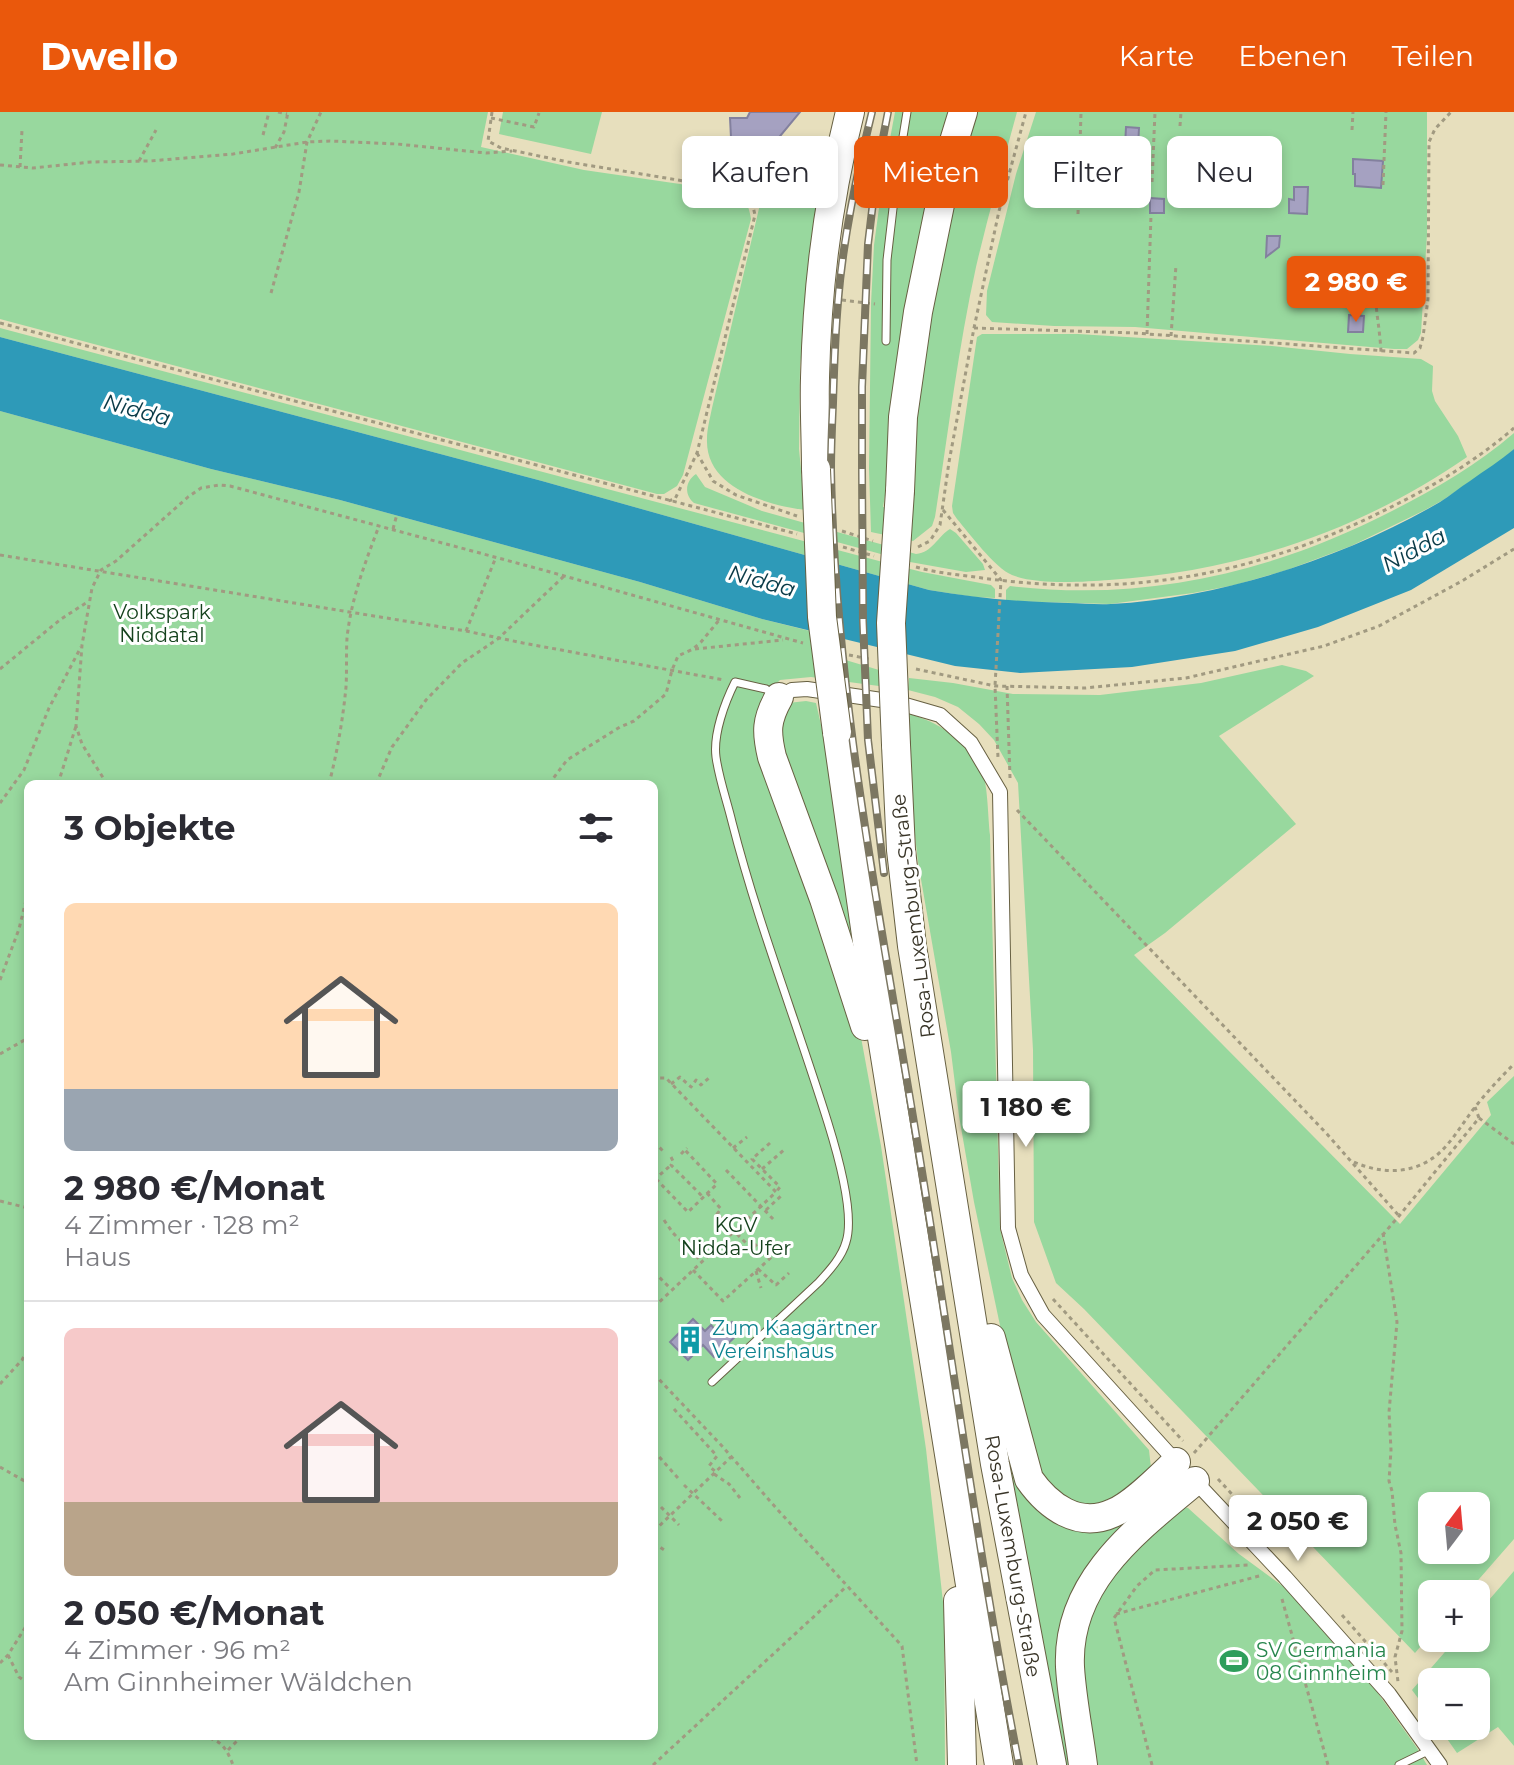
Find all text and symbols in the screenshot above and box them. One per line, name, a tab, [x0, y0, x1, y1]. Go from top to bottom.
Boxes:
text: Dwello	[40, 33, 178, 80]
text: Karte	[1119, 39, 1194, 73]
text: Ebenen	[1238, 39, 1348, 73]
text: Teilen	[1392, 39, 1474, 73]
chip: Kaufen	[682, 136, 838, 208]
chip: Mieten	[854, 136, 1008, 208]
chip: Filter	[1024, 136, 1151, 208]
chip: Neu	[1167, 136, 1282, 208]
pin: 2 980 €	[1282, 256, 1430, 324]
text: 2 980 €	[1305, 266, 1407, 298]
water label: Nidda	[100, 388, 174, 432]
water label: Nidda	[1377, 522, 1451, 578]
water label: Nidda	[725, 559, 799, 603]
park label: Volkspark Niddatal	[113, 600, 211, 647]
street label: Rosa-Luxemburg-Straße	[886, 793, 940, 1039]
icon: filters	[574, 806, 618, 850]
text: 3 Objekte	[64, 807, 236, 849]
icon: home	[269, 955, 413, 1099]
pin: 1 180 €	[952, 1081, 1100, 1149]
text: 1 180 €	[980, 1091, 1072, 1123]
text: 2 980 €/Monat	[64, 1167, 325, 1209]
text: 4 Zimmer · 128 m²	[64, 1209, 300, 1241]
park label: KGV Nidda-Ufer	[681, 1213, 791, 1260]
text: Haus	[64, 1241, 131, 1273]
place label: Zum Kaagärtner Vereinshaus	[712, 1316, 878, 1363]
building icon: Zum Kaagärtner Vereinshaus	[675, 1325, 705, 1355]
icon: home	[269, 1380, 413, 1524]
street label: Rosa-Luxemburg-Straße	[980, 1433, 1046, 1679]
north arrow	[1418, 1492, 1490, 1564]
map controls	[1418, 1492, 1490, 1740]
pin: 2 050 €	[1224, 1495, 1372, 1563]
text: 2 050 €	[1247, 1505, 1349, 1537]
button: +	[1418, 1580, 1490, 1652]
text: 2 050 €/Monat	[64, 1592, 325, 1634]
text: 4 Zimmer · 96 m²	[64, 1634, 291, 1666]
place label: SV Germania 08 Ginnheim	[1256, 1638, 1387, 1685]
sports icon: SV Germania 08 Ginnheim	[1219, 1646, 1249, 1676]
text: Am Ginnheimer Wäldchen	[64, 1666, 413, 1698]
button: −	[1418, 1668, 1490, 1740]

